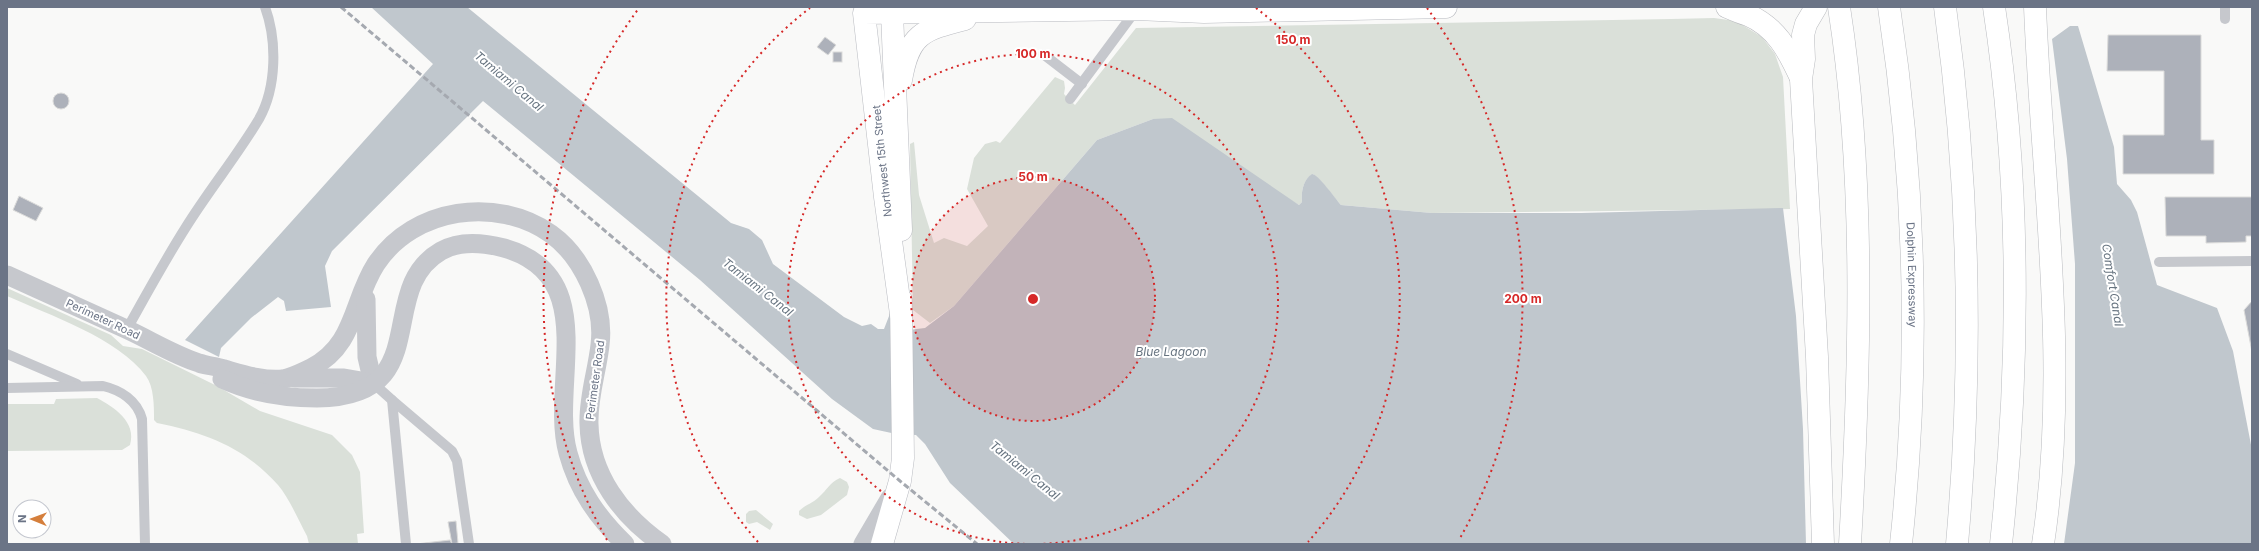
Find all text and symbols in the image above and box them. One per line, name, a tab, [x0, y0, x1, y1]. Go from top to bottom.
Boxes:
text: 150 m	[1276, 32, 1310, 47]
text: 100 m	[1015, 46, 1051, 61]
water label: Tamiami Canal	[472, 48, 547, 114]
street label: Northwest 15th Street	[869, 104, 895, 218]
text: 50 m	[1018, 169, 1048, 184]
street label: Dolphin Expressway	[1903, 222, 1920, 328]
water label: Comfort Canal	[2099, 243, 2127, 327]
water label: Tamiami Canal	[720, 255, 796, 319]
text: 200 m	[1504, 291, 1542, 306]
centre of rings	[1026, 292, 1040, 306]
street label: Perimeter Road	[64, 296, 142, 342]
street label: Perimeter Road	[582, 339, 608, 421]
water label: Blue Lagoon	[1135, 344, 1207, 359]
water label: Tamiami Canal	[987, 437, 1063, 503]
north arrow	[12, 499, 52, 539]
text: N	[15, 515, 29, 523]

